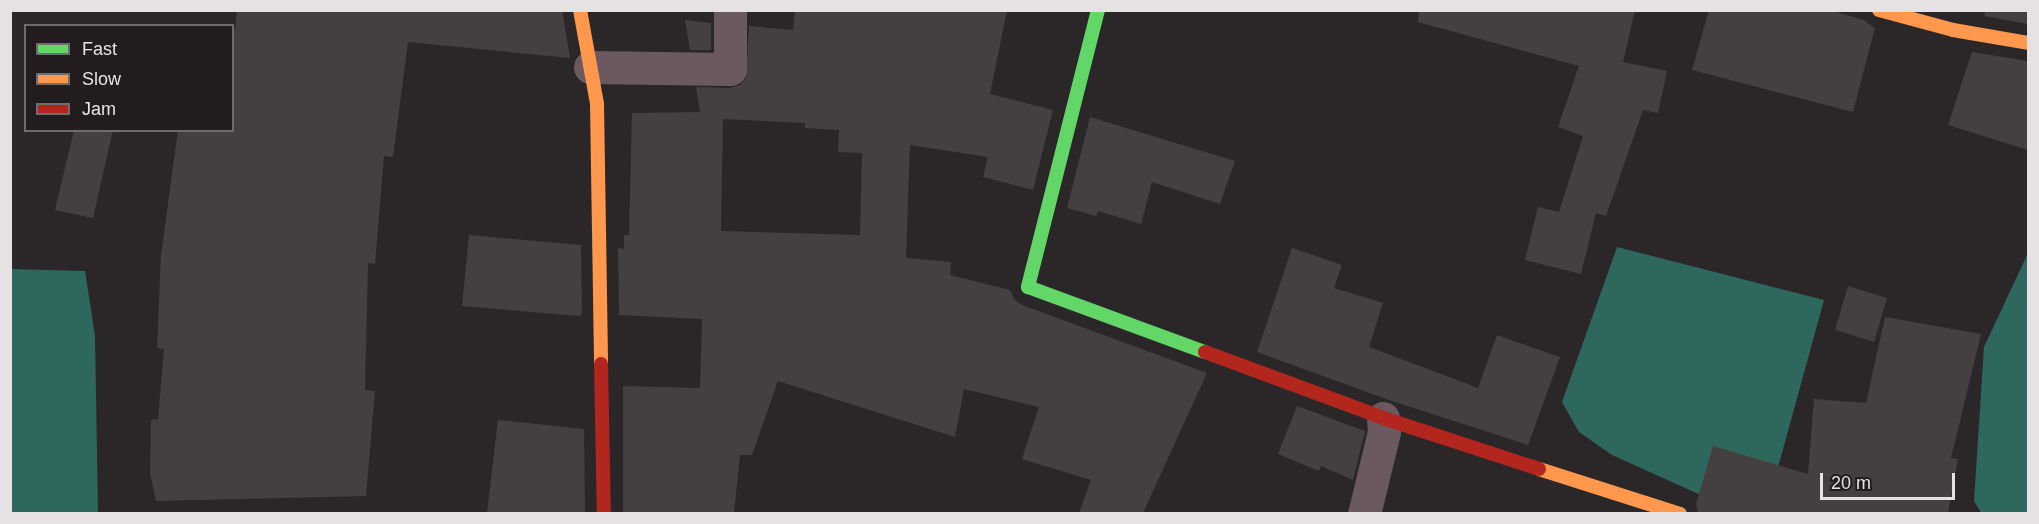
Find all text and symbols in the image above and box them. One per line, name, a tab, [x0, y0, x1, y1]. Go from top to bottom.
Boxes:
legend	[24, 24, 234, 132]
text: Fast	[82, 39, 117, 59]
text: Slow	[82, 69, 121, 89]
text: Jam	[82, 99, 116, 119]
scale bar	[1823, 461, 1958, 499]
text: 20 m	[1831, 473, 1871, 493]

